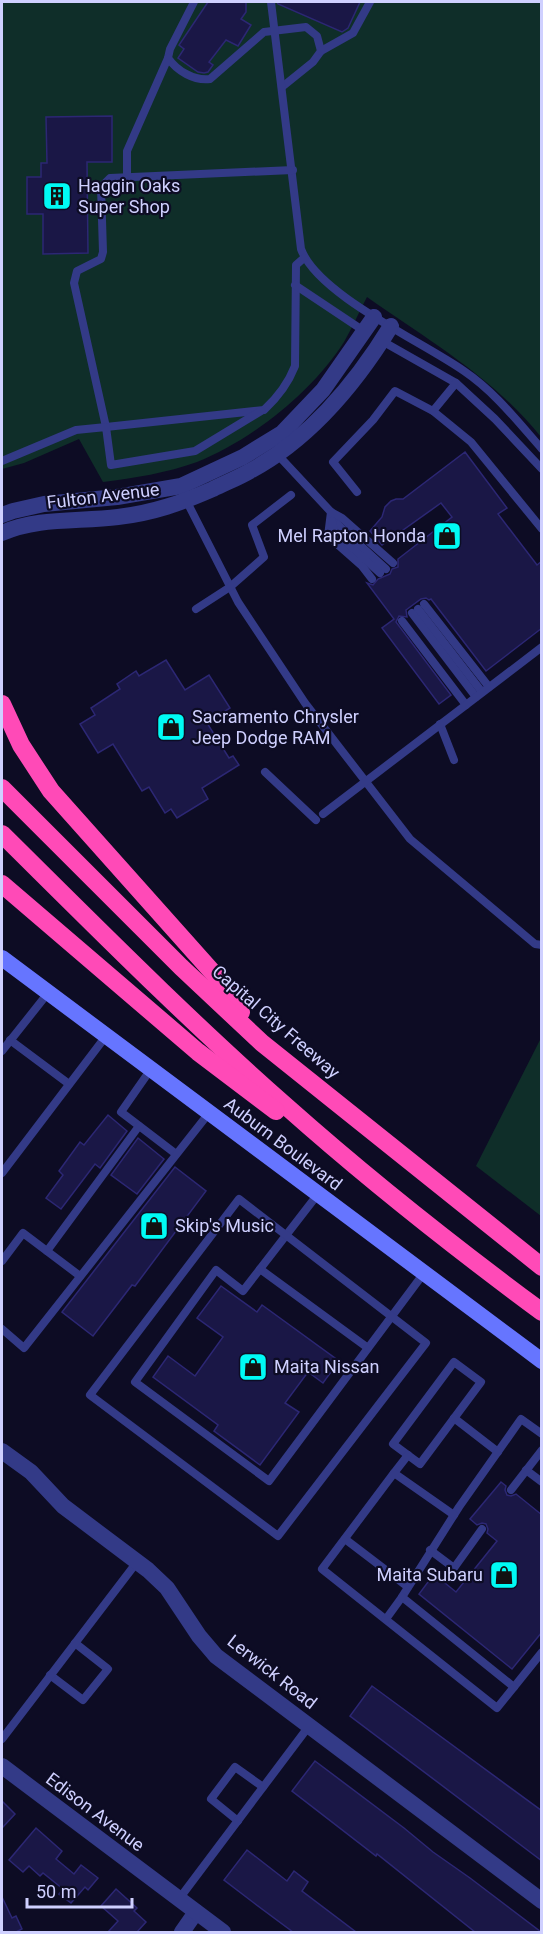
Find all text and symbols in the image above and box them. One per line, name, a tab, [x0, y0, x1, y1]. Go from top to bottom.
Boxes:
place label: Haggin Oaks Super Shop	[78, 175, 180, 217]
building icon: Haggin Oaks Super Shop	[41, 180, 73, 212]
street label: Fulton Avenue	[45, 478, 160, 513]
shop icon: Mel Rapton Honda	[431, 520, 463, 552]
place label: Mel Rapton Honda	[278, 525, 426, 546]
place label: Sacramento Chrysler Jeep Dodge RAM	[192, 706, 359, 748]
shop icon: Sacramento Chrysler Jeep Dodge RAM	[155, 711, 187, 743]
street label: Capital City Freeway	[208, 961, 345, 1083]
street label: Auburn Boulevard	[220, 1093, 346, 1195]
shop icon: Skip's Music	[138, 1210, 170, 1242]
place label: Skip's Music	[175, 1215, 274, 1236]
shop icon: Maita Nissan	[237, 1351, 269, 1383]
place label: Maita Nissan	[274, 1356, 380, 1377]
shop icon: Maita Subaru	[488, 1559, 520, 1591]
place label: Maita Subaru	[376, 1564, 483, 1585]
street label: Lerwick Road	[223, 1630, 321, 1713]
street label: Edison Avenue	[42, 1768, 149, 1855]
scale bar	[27, 1871, 132, 1909]
text: 50 m	[36, 1881, 76, 1902]

